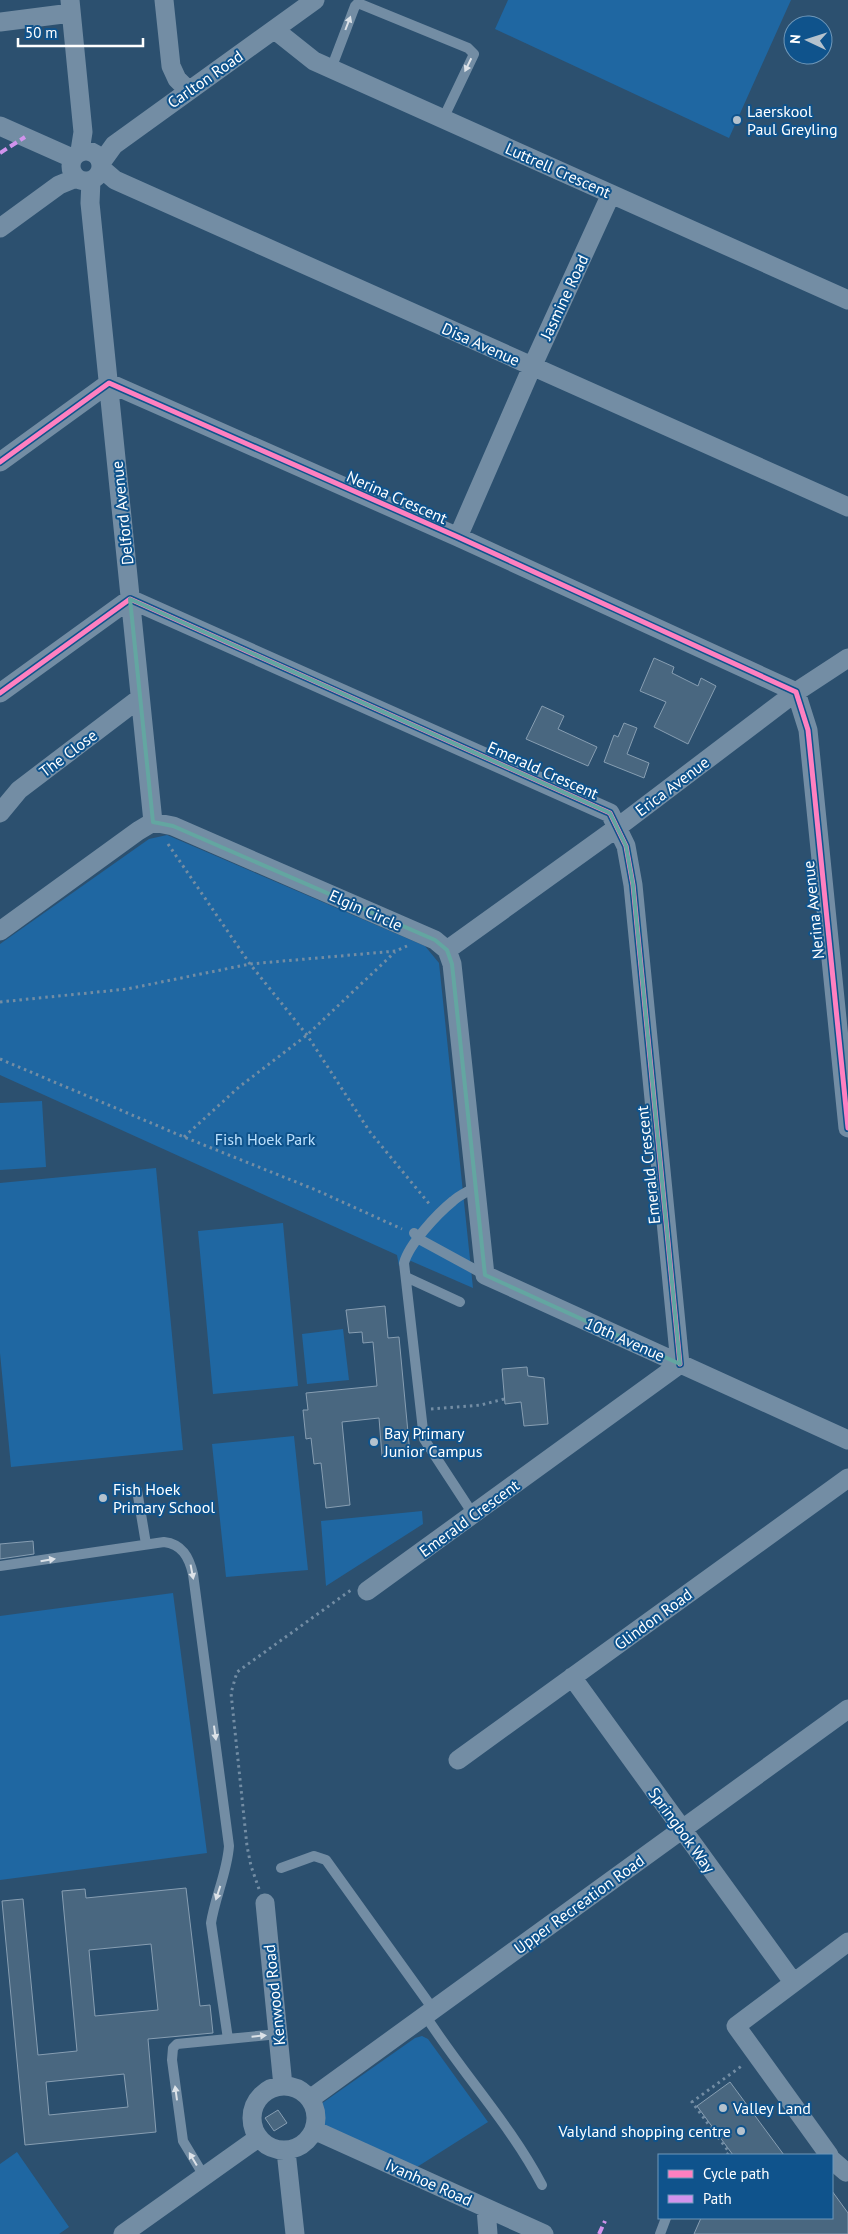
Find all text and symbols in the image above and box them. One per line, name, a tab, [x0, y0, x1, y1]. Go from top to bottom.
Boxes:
scale bar	[18, 15, 142, 47]
north arrow	[783, 15, 833, 65]
one-way arrow	[345, 16, 352, 31]
text: 50 m	[25, 23, 58, 42]
text: N	[786, 34, 804, 44]
street label: Carlton Road	[163, 46, 247, 112]
one-way arrow	[464, 57, 473, 72]
place label: Laerskool Paul Greyling	[747, 101, 838, 139]
marker: Laerskool Paul Greyling	[731, 114, 743, 126]
street label: Luttrell Crescent	[502, 138, 614, 202]
street label: Jasmine Road	[535, 251, 592, 344]
street label: Disa Avenue	[439, 318, 523, 370]
street label: Delford Avenue	[107, 460, 137, 566]
street label: Nerina Crescent	[344, 466, 451, 528]
street label: The Close	[35, 725, 101, 781]
street label: Emerald Crescent	[485, 737, 602, 804]
street label: Erica Avenue	[631, 752, 713, 820]
street label: Nerina Avenue	[798, 860, 828, 960]
street label: Elgin Circle	[326, 885, 406, 935]
street label: Emerald Crescent	[632, 1104, 664, 1225]
park label: Fish Hoek Park	[215, 1129, 316, 1149]
street label: 10th Avenue	[582, 1313, 668, 1365]
place label: Bay Primary Junior Campus	[383, 1423, 483, 1461]
marker: Bay Primary Junior Campus	[368, 1436, 380, 1448]
street label: Emerald Crescent	[415, 1475, 523, 1561]
place label: Fish Hoek Primary School	[113, 1479, 215, 1517]
marker: Fish Hoek Primary School	[97, 1492, 109, 1504]
one-way arrow	[41, 1556, 57, 1564]
one-way arrow	[189, 1564, 197, 1580]
street label: Glindon Road	[610, 1584, 696, 1654]
one-way arrow	[211, 1725, 219, 1741]
street label: Springbok Way	[644, 1783, 720, 1877]
street label: Upper Recreation Road	[510, 1850, 648, 1958]
one-way arrow	[214, 1886, 222, 1901]
street label: Kenwood Road	[259, 1944, 289, 2046]
one-way arrow	[252, 2032, 268, 2040]
one-way arrow	[172, 2085, 180, 2101]
place label: Valley Land	[732, 2098, 811, 2118]
marker: Valley Land	[717, 2102, 729, 2114]
place label: Valyland shopping centre	[557, 2121, 731, 2141]
marker: Valyland shopping centre	[735, 2125, 747, 2137]
one-way arrow	[189, 2152, 198, 2165]
street label: Ivanhoe Road	[383, 2154, 475, 2210]
legend	[658, 2154, 833, 2219]
text: Cycle path	[703, 2164, 769, 2183]
text: Path	[703, 2189, 732, 2208]

